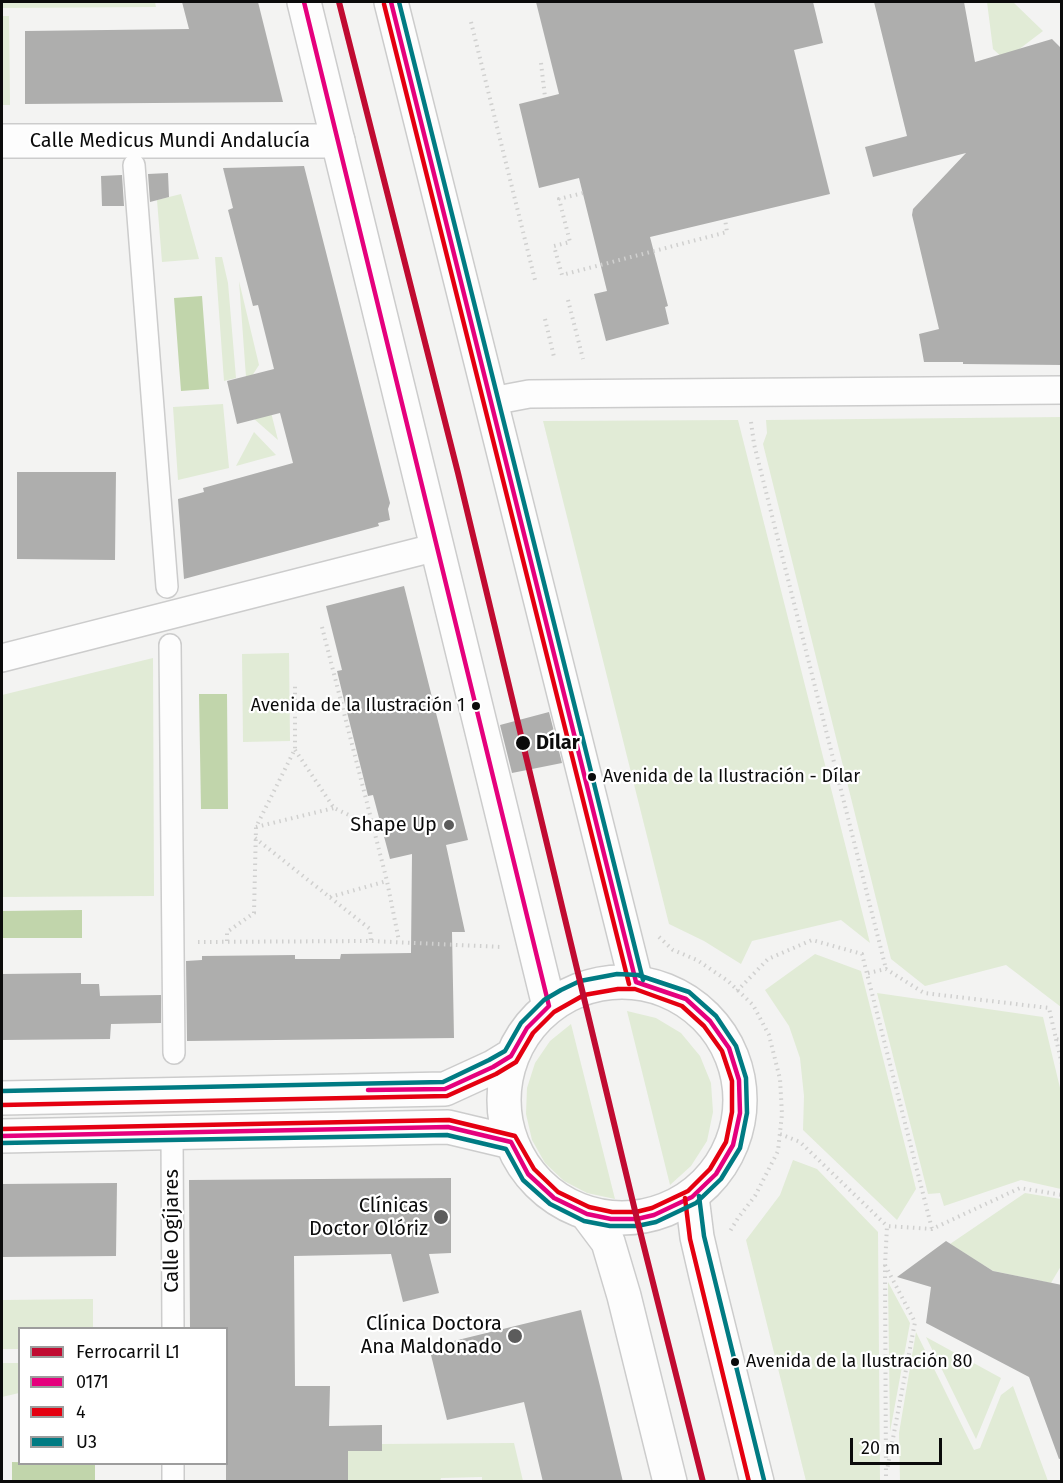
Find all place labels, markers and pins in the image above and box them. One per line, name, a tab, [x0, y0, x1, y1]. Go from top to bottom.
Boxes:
place label: Avenida de la Ilustración 1	[251, 695, 465, 717]
marker: Avenida de la Ilustración 1	[470, 700, 482, 712]
place label: Dílar	[536, 731, 580, 755]
marker: Dílar	[514, 734, 532, 752]
place label: Avenida de la Ilustración - Dílar	[603, 766, 860, 788]
marker: Avenida de la Ilustración - Dílar	[586, 771, 598, 783]
place label: Shape Up	[350, 813, 437, 837]
marker: Shape Up	[442, 818, 456, 832]
place label: Clínicas Doctor Olóriz	[309, 1194, 428, 1241]
marker: Clínicas Doctor Olóriz	[432, 1208, 450, 1226]
place label: Clínica Doctora Ana Maldonado	[361, 1312, 502, 1359]
marker: Clínica Doctora Ana Maldonado	[506, 1327, 524, 1345]
place label: Avenida de la Ilustración 80	[746, 1351, 972, 1373]
marker: Avenida de la Ilustración 80	[729, 1356, 741, 1368]

